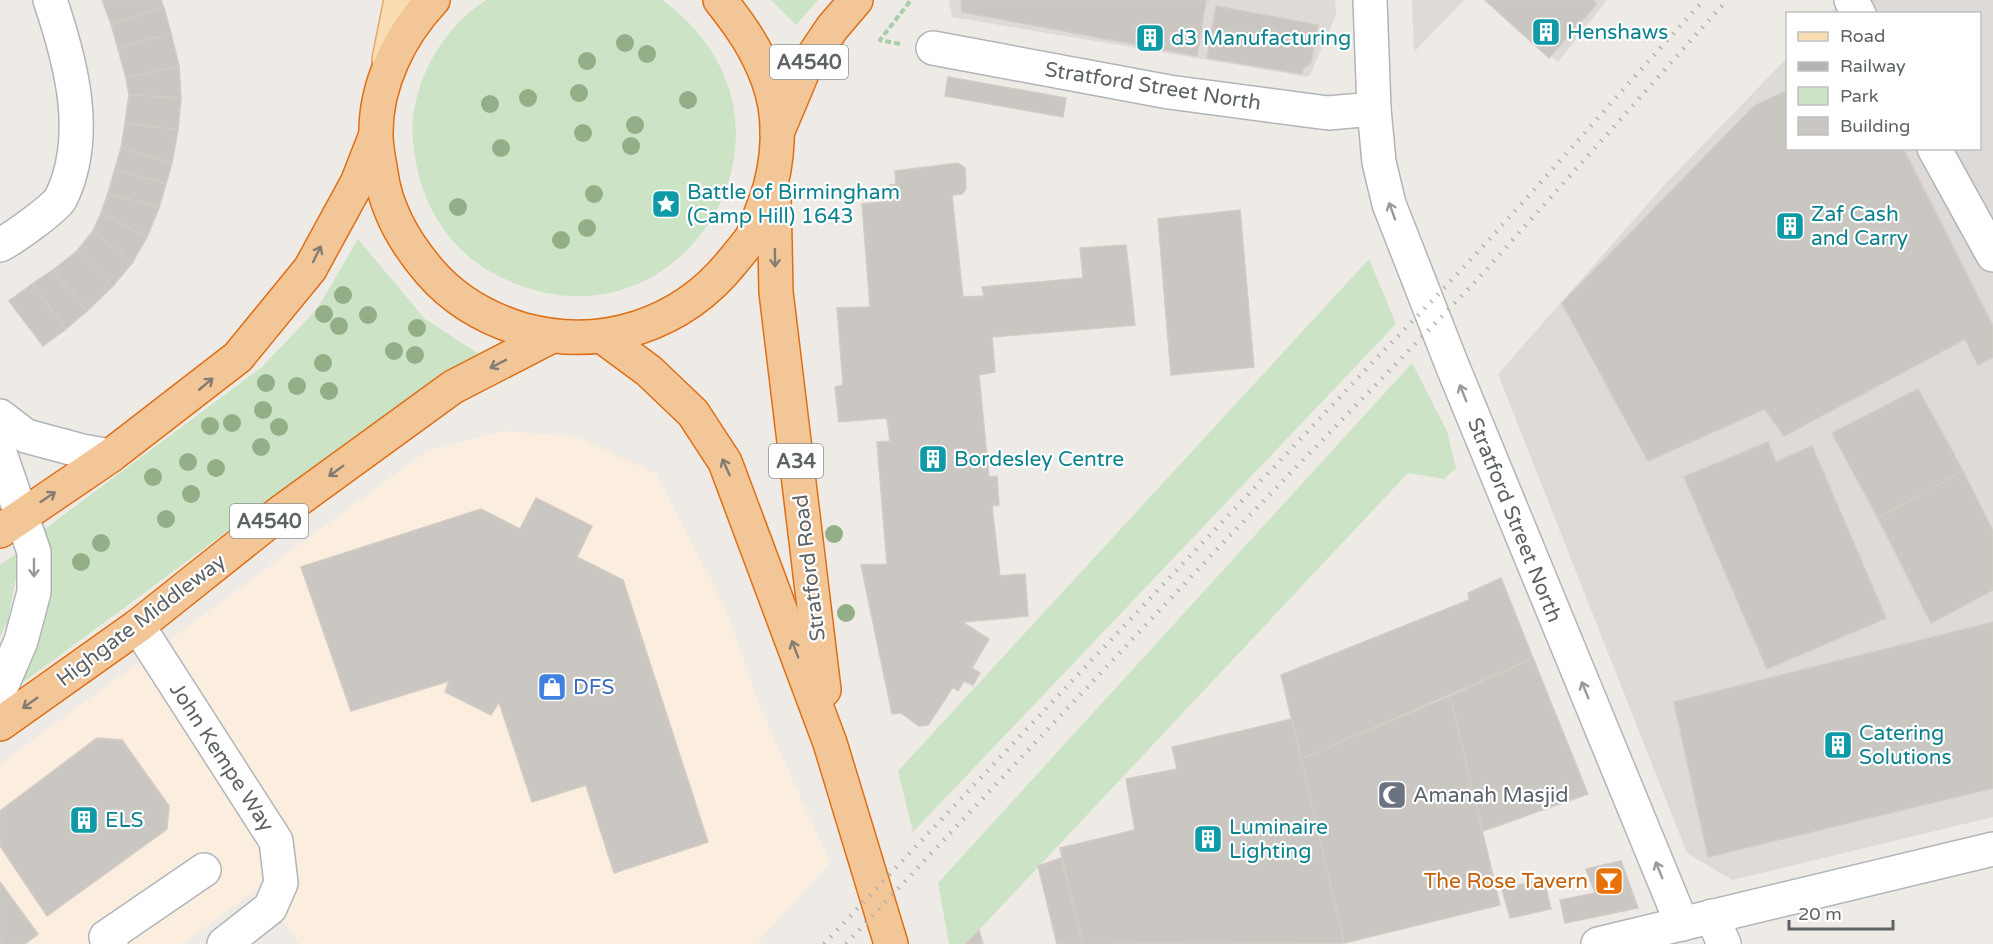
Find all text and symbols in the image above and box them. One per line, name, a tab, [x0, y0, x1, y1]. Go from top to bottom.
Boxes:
legend	[1786, 12, 1981, 150]
building icon: Henshaws	[1530, 16, 1562, 48]
place label: Henshaws	[1567, 20, 1668, 45]
building icon: d3 Manufacturing	[1134, 22, 1166, 54]
text: Road	[1840, 25, 1885, 47]
place label: d3 Manufacturing	[1171, 26, 1351, 51]
road number: A4540	[770, 45, 848, 79]
text: Railway	[1840, 55, 1906, 77]
street label: Stratford Street North	[1043, 57, 1263, 116]
text: Park	[1840, 85, 1879, 107]
text: Building	[1840, 115, 1910, 137]
place label: Battle of Birmingham (Camp Hill) 1643	[687, 180, 900, 229]
place icon: Battle of Birmingham (Camp Hill) 1643	[650, 188, 682, 220]
place label: Zaf Cash and Carry	[1811, 202, 1908, 251]
one-way arrow	[1385, 203, 1396, 221]
building icon: Zaf Cash and Carry	[1774, 210, 1806, 242]
one-way arrow	[312, 246, 324, 264]
one-way arrow	[769, 248, 781, 267]
one-way arrow	[490, 358, 508, 370]
one-way arrow	[198, 377, 214, 390]
one-way arrow	[1457, 384, 1468, 403]
street label: Stratford Street North	[1462, 414, 1567, 626]
building icon: Bordesley Centre	[917, 443, 949, 475]
road number: A34	[769, 444, 823, 478]
place label: Bordesley Centre	[954, 447, 1124, 472]
one-way arrow	[719, 458, 731, 476]
one-way arrow	[329, 465, 345, 477]
one-way arrow	[39, 491, 56, 504]
street label: Stratford Road	[788, 493, 831, 643]
road number: A4540	[230, 504, 308, 538]
street label: Highgate Middleway	[52, 549, 231, 692]
one-way arrow	[28, 558, 40, 578]
one-way arrow	[789, 640, 800, 659]
shop icon: DFS	[536, 671, 568, 703]
place label: DFS	[573, 675, 615, 700]
street label: John Kempe Way	[164, 678, 279, 837]
one-way arrow	[1579, 681, 1590, 699]
one-way arrow	[23, 697, 39, 709]
place label: Catering Solutions	[1859, 721, 1952, 770]
building icon: Catering Solutions	[1822, 729, 1854, 761]
mosque icon: Amanah Masjid	[1376, 779, 1408, 811]
place label: Amanah Masjid	[1413, 783, 1568, 808]
building icon: ELS	[68, 804, 100, 836]
place label: ELS	[105, 808, 143, 833]
place label: Luminaire Lighting	[1229, 815, 1328, 864]
building icon: Luminaire Lighting	[1192, 823, 1224, 855]
one-way arrow	[1653, 861, 1664, 880]
bar icon: The Rose Tavern	[1593, 865, 1625, 897]
place label: The Rose Tavern	[1424, 869, 1588, 894]
scale bar	[1789, 893, 1892, 931]
text: 20 m	[1798, 903, 1842, 925]

